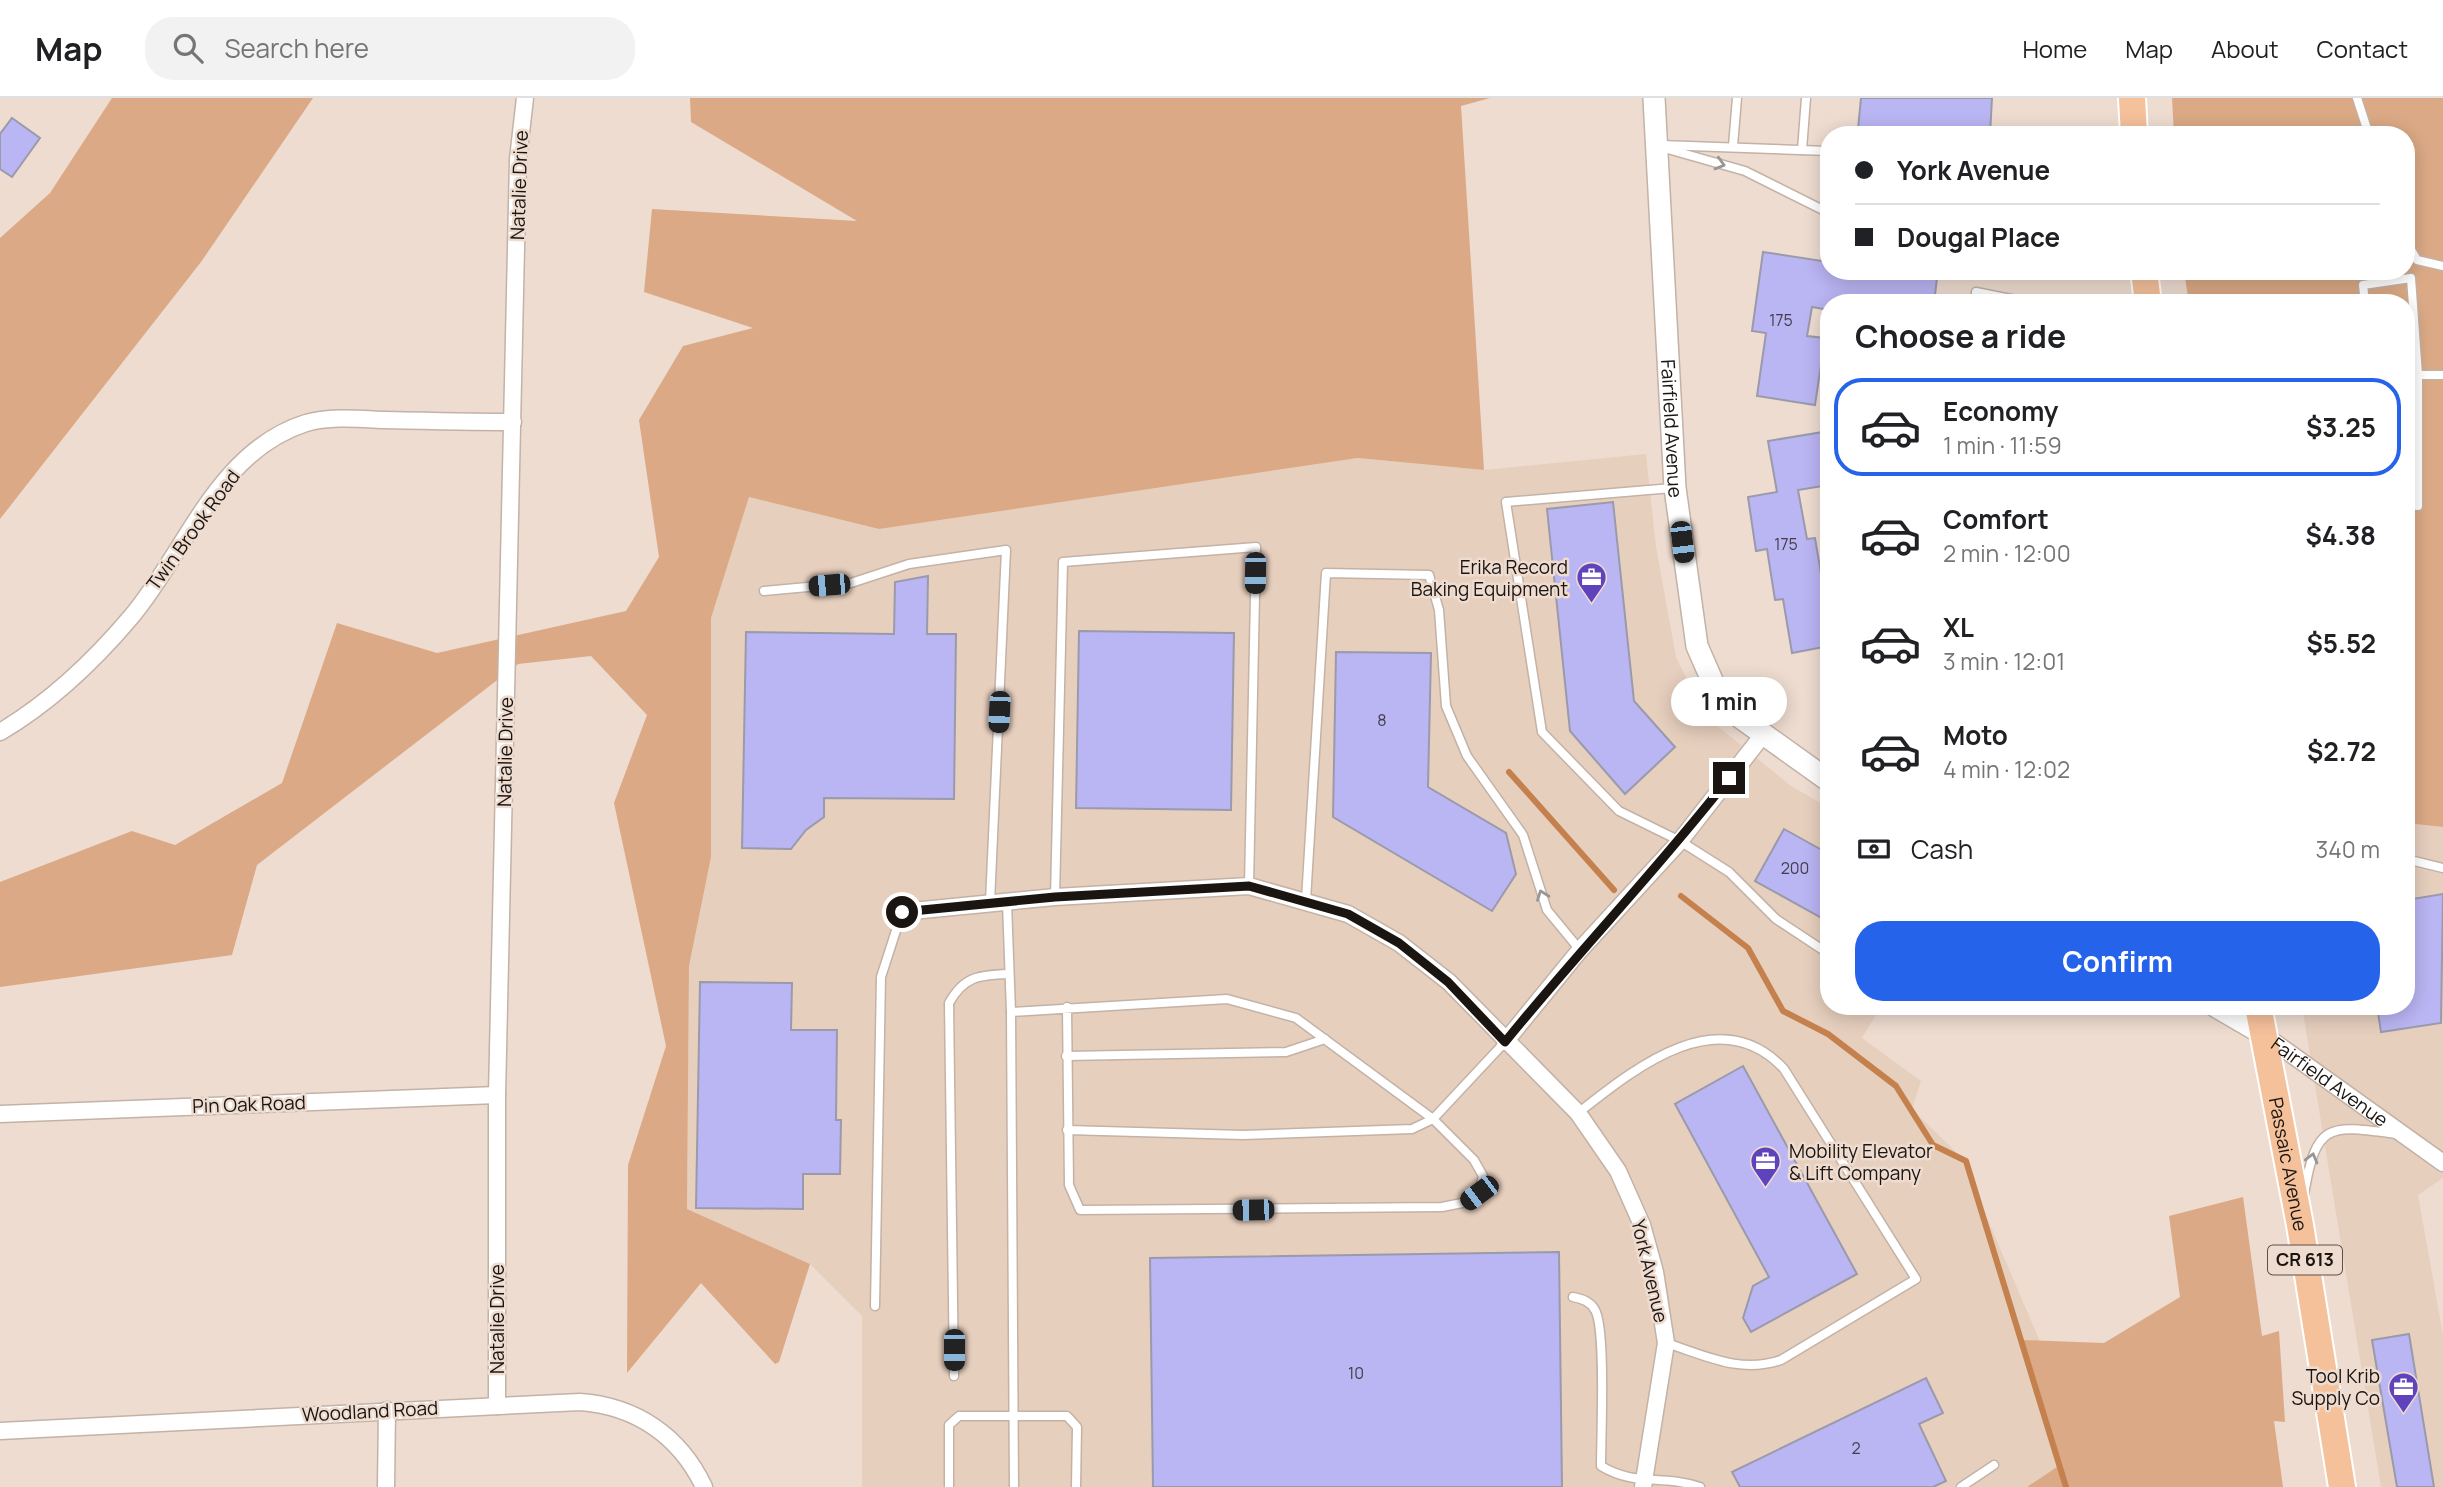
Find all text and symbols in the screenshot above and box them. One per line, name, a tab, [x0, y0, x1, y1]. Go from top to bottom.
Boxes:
search box	[145, 17, 635, 80]
text: Map	[35, 26, 103, 71]
icon: search	[169, 29, 207, 67]
text: Search here	[225, 30, 369, 66]
text: Home	[2022, 32, 2087, 65]
text: Map	[2125, 32, 2173, 65]
text: About	[2211, 32, 2279, 65]
text: Contact	[2317, 32, 2408, 65]
street label: Natalie Drive	[504, 130, 534, 240]
text: York Avenue	[1897, 152, 2050, 188]
one-way arrow	[1714, 156, 1726, 170]
text: Dougal Place	[1897, 219, 2060, 255]
house number: 175	[1769, 309, 1793, 331]
text: Choose a ride	[1855, 314, 2066, 358]
street label: Fairfield Avenue	[1655, 359, 1689, 499]
text: Economy	[1943, 393, 2058, 429]
icon: car	[1859, 396, 1922, 459]
text: $3.25	[2306, 409, 2376, 445]
text: 1 min · 11:59	[1943, 429, 2062, 461]
street label: Twin Brook Road	[140, 464, 246, 596]
text: Comfort	[1943, 501, 2049, 537]
icon: car	[1859, 504, 1922, 567]
text: $4.38	[2305, 517, 2376, 553]
car	[1670, 520, 1695, 564]
house number: 175	[1774, 533, 1798, 555]
text: 2 min · 12:00	[1943, 537, 2071, 569]
car	[1245, 552, 1266, 594]
place label: Erika Record Baking Equipment	[1411, 554, 1568, 602]
office icon: Erika Record Baking Equipment	[1574, 561, 1608, 605]
car	[808, 573, 851, 597]
text: XL	[1943, 609, 1974, 645]
icon: car	[1859, 612, 1922, 675]
text: $5.52	[2306, 625, 2376, 661]
text: 3 min · 12:01	[1943, 645, 2065, 677]
callout: 1 min	[1671, 676, 1787, 726]
text: 1 min	[1701, 685, 1757, 717]
car	[988, 690, 1011, 734]
street label: Natalie Drive	[491, 697, 519, 807]
house number: 8	[1377, 709, 1387, 731]
text: Moto	[1943, 717, 2008, 753]
icon: car	[1859, 720, 1922, 783]
text: $2.72	[2307, 733, 2376, 769]
text: 4 min · 12:02	[1943, 753, 2070, 785]
route end	[1713, 762, 1745, 794]
icon: cash	[1855, 830, 1893, 868]
text: Cash	[1911, 831, 1973, 867]
text: 340 m	[2316, 833, 2380, 865]
house number: 200	[1781, 857, 1809, 879]
one-way arrow	[1536, 889, 1550, 901]
route start	[886, 896, 918, 928]
button: Confirm	[1855, 921, 2380, 1001]
street label: Fairfield Avenue	[2266, 1031, 2393, 1133]
street label: Pin Oak Road	[192, 1089, 306, 1119]
street label: Passaic Avenue	[2263, 1095, 2314, 1233]
place label: Mobility Elevator & Lift Company	[1789, 1138, 1933, 1186]
office icon: Mobility Elevator & Lift Company	[1749, 1145, 1783, 1189]
one-way arrow	[2304, 1152, 2318, 1164]
car	[1456, 1172, 1503, 1214]
car	[1232, 1199, 1275, 1221]
street label: York Avenue	[1625, 1217, 1675, 1325]
road number: CR 613	[2268, 1246, 2342, 1274]
street label: Natalie Drive	[484, 1264, 510, 1374]
car	[944, 1329, 965, 1371]
house number: 10	[1348, 1362, 1364, 1384]
place label: Tool Krib Supply Co	[2291, 1363, 2380, 1411]
office icon: Tool Krib Supply Co	[2386, 1370, 2420, 1414]
street label: Woodland Road	[301, 1394, 439, 1428]
house number: 2	[1851, 1437, 1861, 1459]

